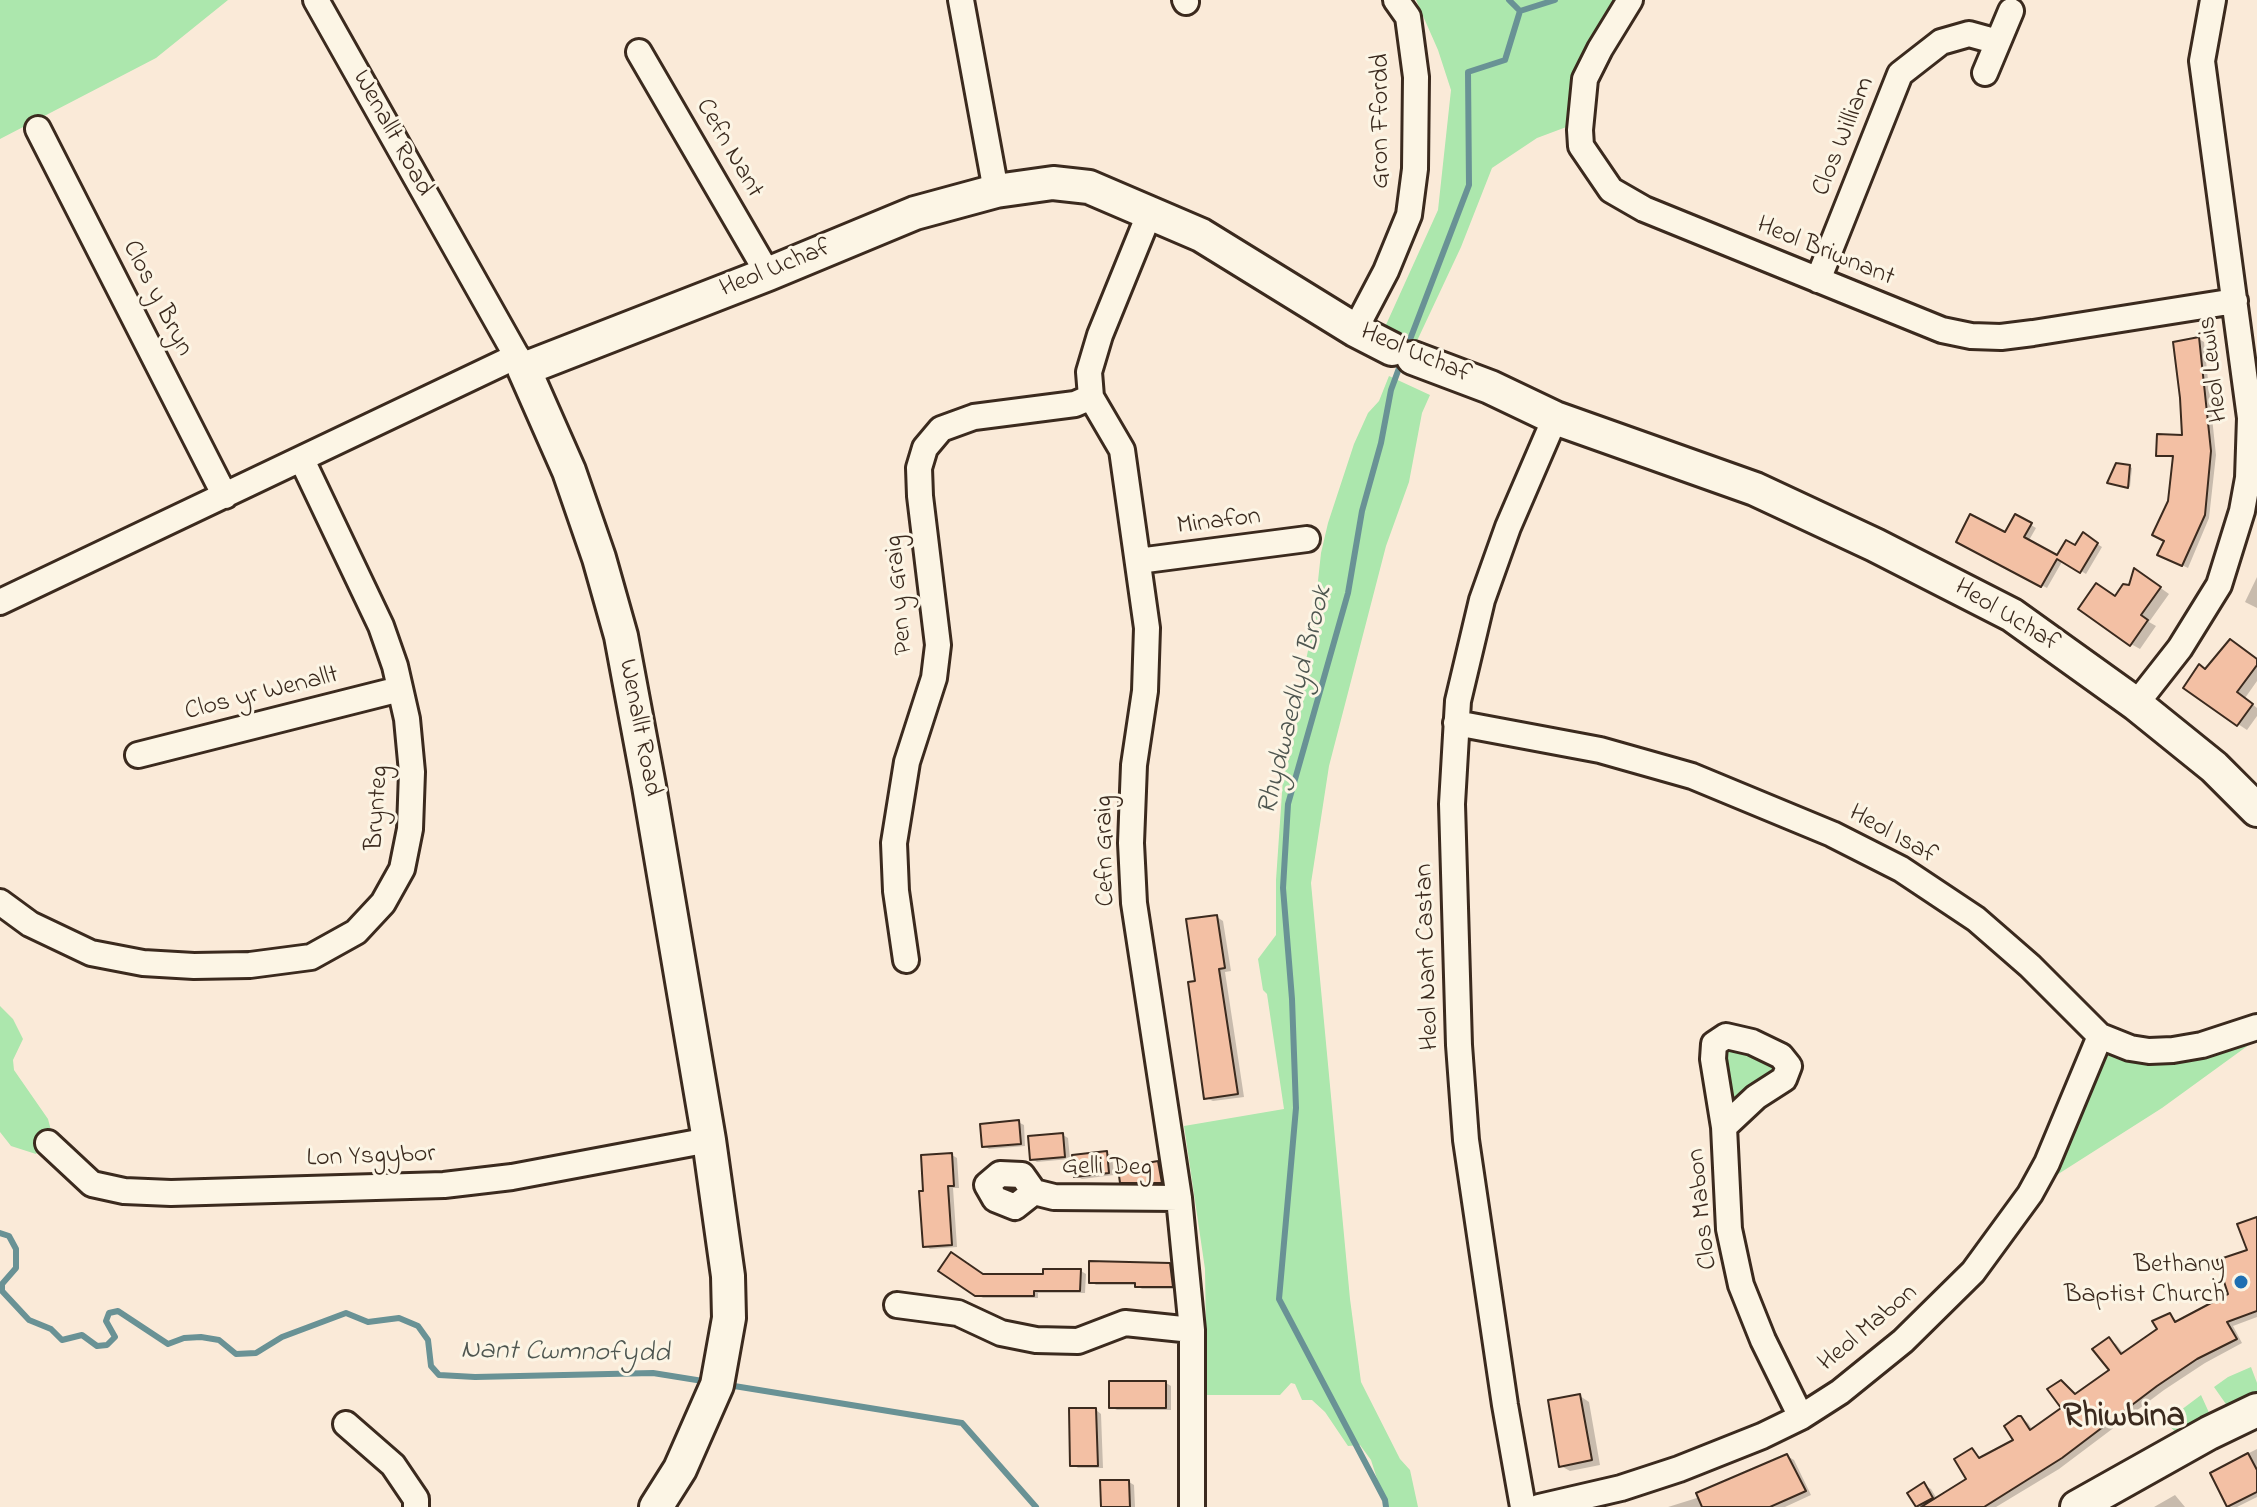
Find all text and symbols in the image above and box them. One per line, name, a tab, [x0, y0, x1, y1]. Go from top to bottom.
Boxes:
street label: Gron Ffordd	[1367, 53, 1399, 189]
street label: Wenallt Road	[344, 66, 438, 202]
street label: Clos William	[1807, 73, 1883, 201]
street label: Cefn Nant	[687, 94, 769, 204]
street label: Heol Briwnant	[1751, 211, 1899, 295]
street label: Heol Uchaf	[716, 234, 836, 306]
street label: Clos y Bryn	[114, 236, 198, 362]
street label: Heol Lewis	[2193, 314, 2237, 424]
street label: Heol Uchaf	[1355, 318, 1475, 392]
street label: Minafon	[1175, 502, 1263, 544]
street label: Pen y Graig	[880, 534, 922, 656]
street label: Heol Uchaf	[1948, 574, 2064, 660]
water label: Rhydwaedlyd Brook	[1252, 583, 1342, 819]
street label: Wenallt Road	[609, 657, 667, 799]
street label: Clos yr Wenallt	[182, 661, 342, 729]
street label: Brynteg	[360, 765, 398, 851]
street label: Cefn Graig	[1090, 795, 1124, 907]
street label: Heol Isaf	[1843, 799, 1941, 873]
street label: Heol Nant Castan	[1410, 863, 1448, 1051]
street label: Lon Ysgybor	[306, 1140, 436, 1176]
street label: Clos Mabon	[1682, 1147, 1726, 1271]
street label: Gelli Deg	[1062, 1153, 1152, 1185]
place label: Bethany Baptist Church	[2064, 1251, 2225, 1312]
marker: Bethany Baptist Church	[2232, 1273, 2250, 1291]
street label: Heol Mabon	[1813, 1278, 1925, 1380]
water label: Nant Cwmnofydd	[460, 1335, 670, 1373]
district label: Rhiwbina	[2063, 1399, 2185, 1439]

